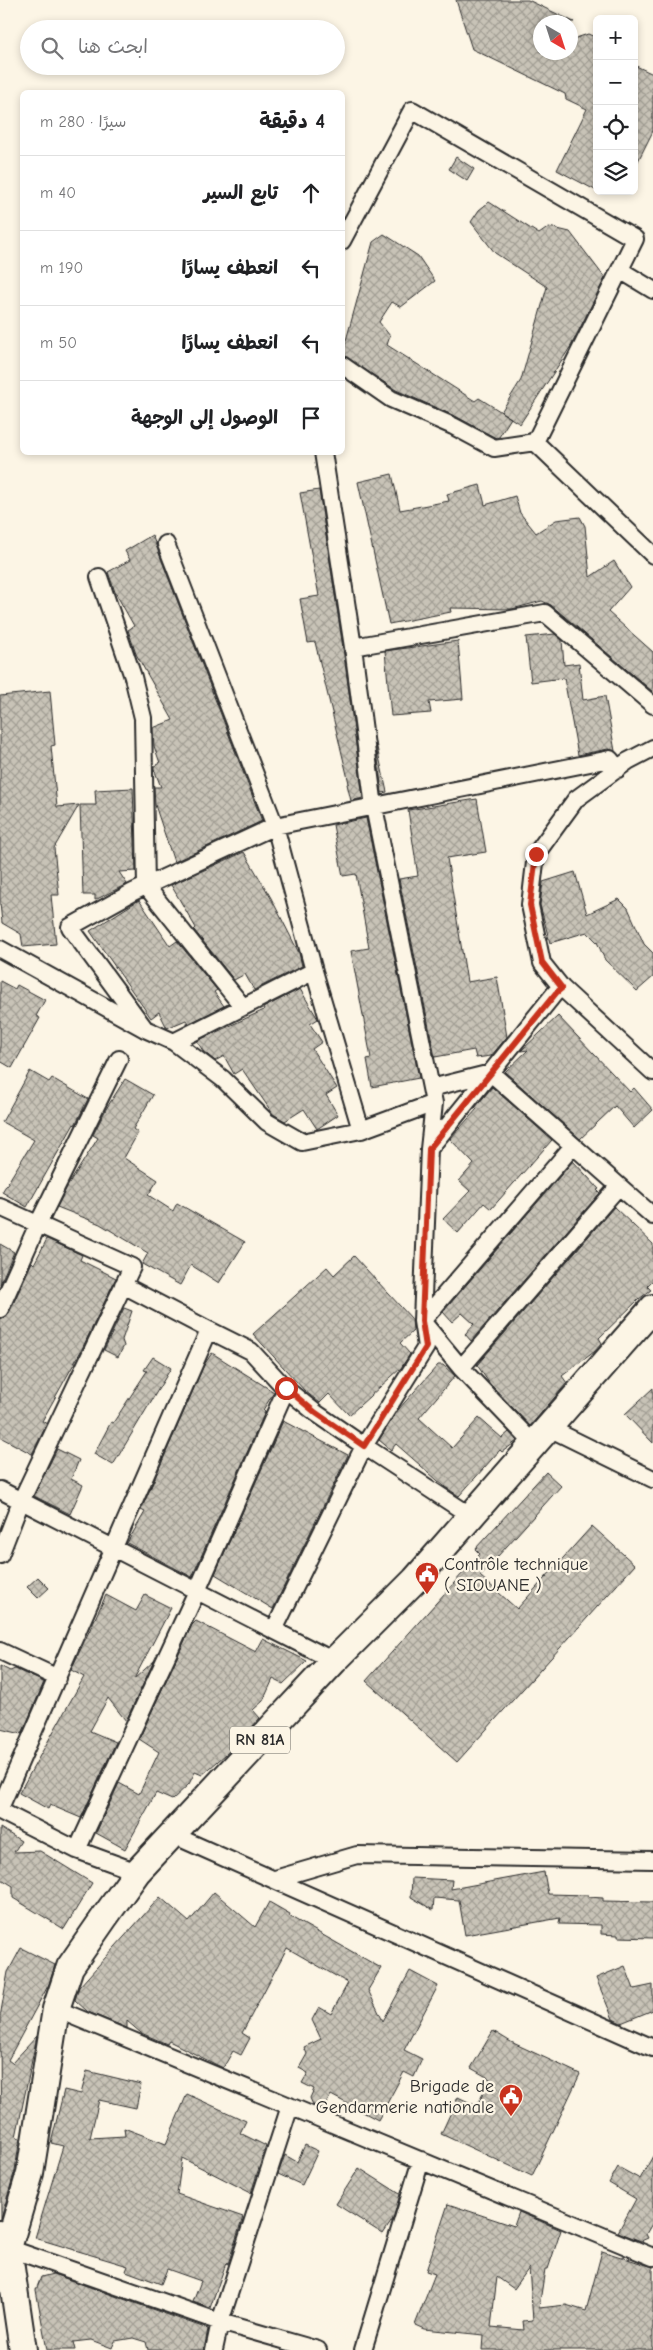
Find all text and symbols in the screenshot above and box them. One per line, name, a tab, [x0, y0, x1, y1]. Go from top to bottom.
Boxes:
north arrow	[533, 15, 578, 60]
map controls	[593, 15, 638, 195]
button: +	[593, 15, 638, 60]
search box	[20, 20, 345, 75]
icon: search	[38, 34, 66, 62]
text: ابحث هنا	[78, 36, 148, 58]
button: −	[593, 60, 638, 105]
button: locate	[593, 105, 638, 150]
text: 4 دقيقة	[259, 109, 325, 133]
text: سيرًا · 280 m	[40, 113, 126, 131]
button: layers	[593, 150, 638, 195]
icon: ahead	[297, 179, 325, 207]
text: تابع السير	[204, 182, 278, 204]
text: 40 m	[40, 184, 76, 202]
icon: left	[297, 254, 325, 282]
text: انعطف يسارًا	[181, 257, 278, 279]
text: 190 m	[40, 259, 83, 277]
icon: left	[297, 329, 325, 357]
text: انعطف يسارًا	[181, 332, 278, 354]
text: 50 m	[40, 334, 77, 352]
icon: arrive	[297, 404, 325, 432]
text: الوصول إلى الوجهة	[131, 407, 278, 429]
route end	[525, 843, 548, 866]
route start	[275, 1377, 298, 1400]
place label: Contrôle technique ( SIOUANE )	[444, 1554, 588, 1596]
public building icon: Contrôle technique ( SIOUANE )	[414, 1561, 440, 1595]
road number: RN 81A	[230, 1726, 290, 1754]
place label: Brigade de Gendarmerie nationale	[316, 2076, 494, 2118]
public building icon: Brigade de Gendarmerie nationale	[498, 2083, 524, 2117]

